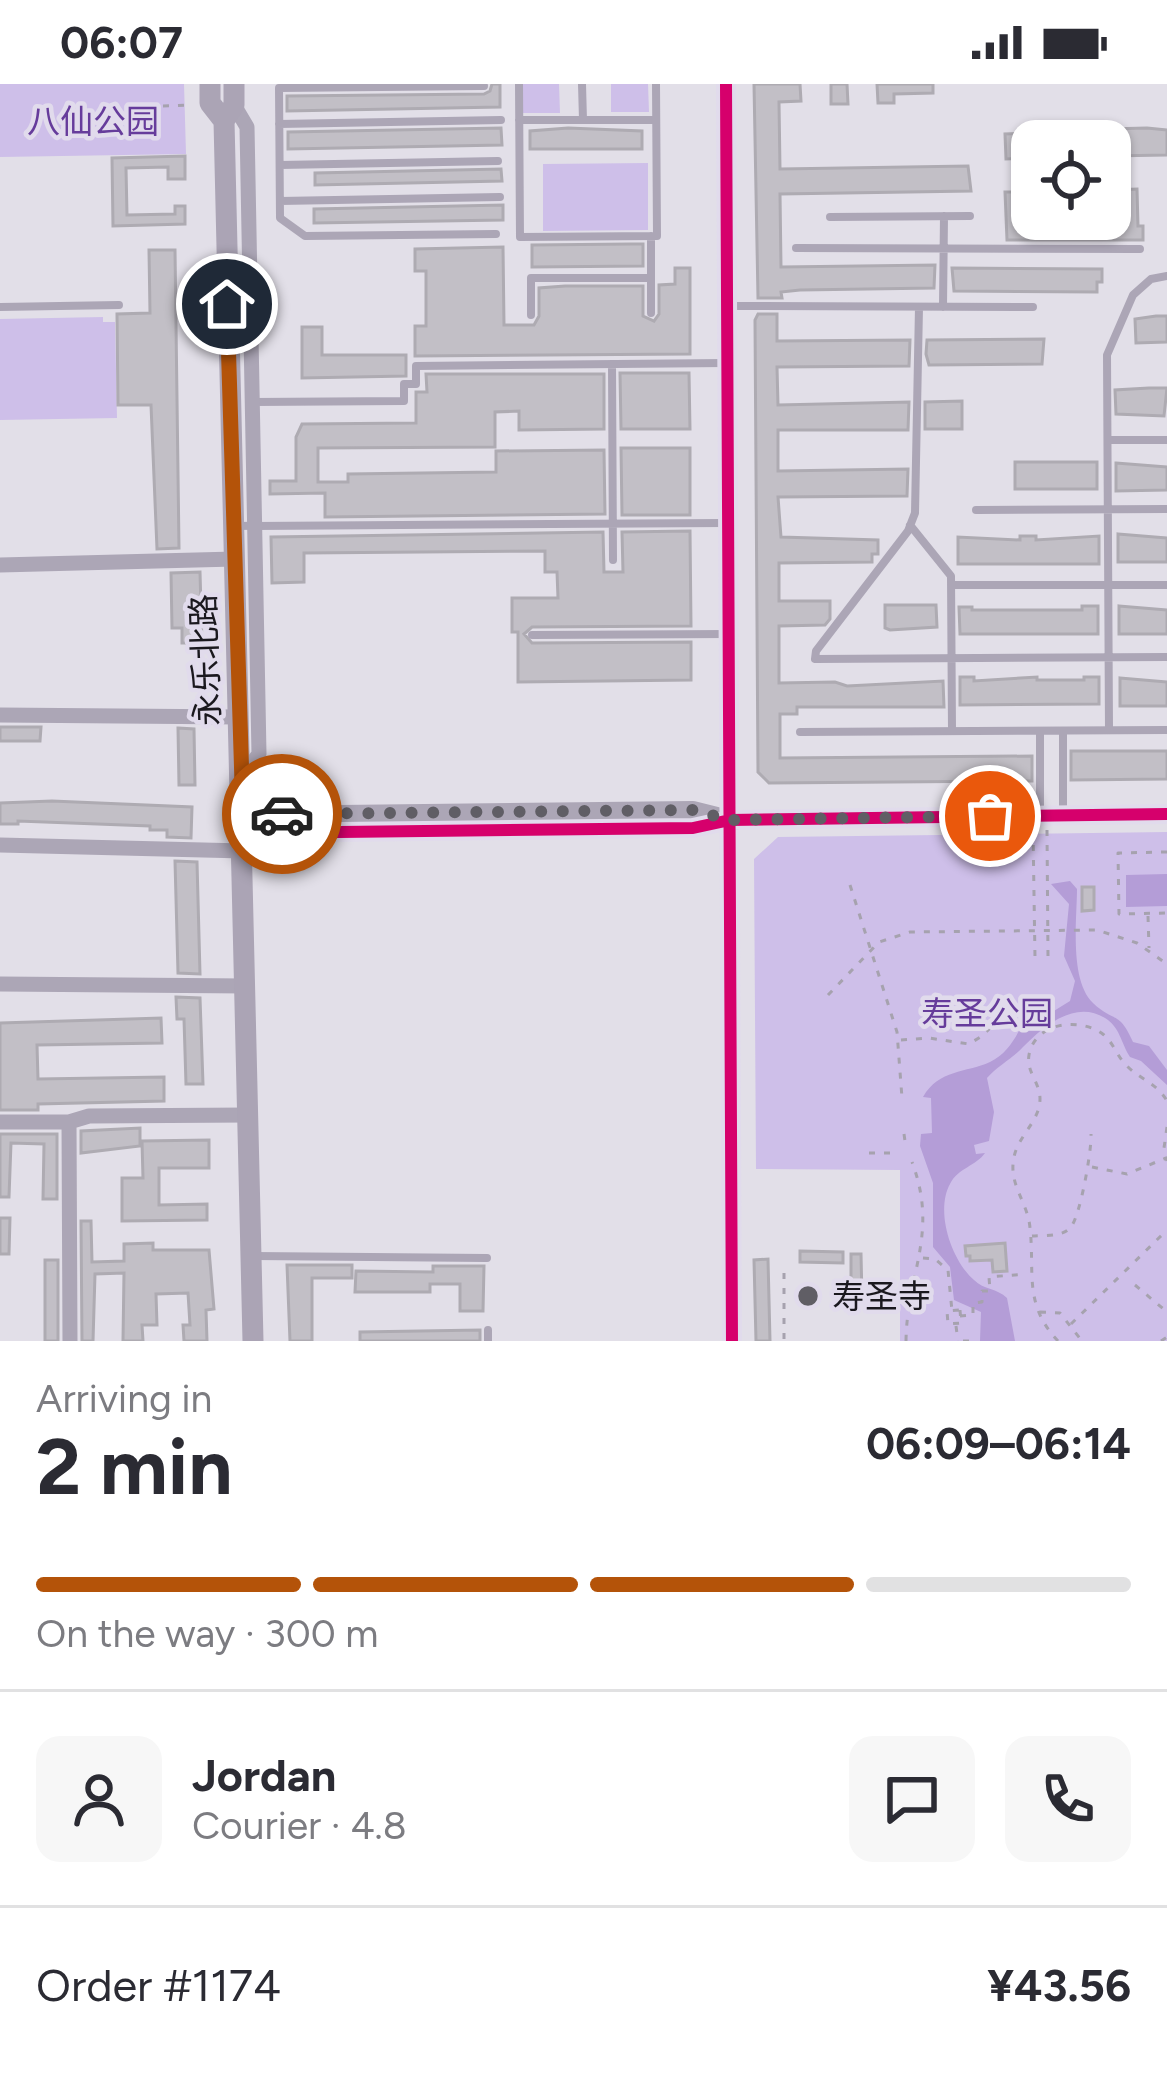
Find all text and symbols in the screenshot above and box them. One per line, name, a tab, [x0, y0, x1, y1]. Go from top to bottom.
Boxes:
text: 06:07	[60, 15, 183, 69]
park label: 八仙公园	[27, 102, 159, 141]
map controls	[1011, 120, 1131, 240]
button: locate	[1011, 120, 1131, 240]
pin	[176, 253, 278, 355]
icon: home	[194, 271, 260, 337]
street label: 永乐北路	[184, 593, 227, 727]
courier	[222, 754, 342, 874]
pin	[939, 765, 1041, 867]
icon: car	[249, 781, 315, 847]
icon: bag	[957, 783, 1023, 849]
park label: 寿圣公园	[921, 994, 1053, 1033]
place label: 寿圣寺	[832, 1277, 931, 1316]
marker: 寿圣寺	[795, 1283, 821, 1309]
text: Arriving in	[36, 1375, 212, 1422]
text: 06:09–06:14	[866, 1416, 1131, 1470]
text: 2 min	[36, 1420, 232, 1514]
text: On the way · 300 m	[36, 1610, 379, 1657]
button: person	[36, 1736, 162, 1862]
button: chat	[849, 1736, 975, 1862]
button: phone	[1005, 1736, 1131, 1862]
text: Jordan	[192, 1748, 336, 1802]
text: Courier · 4.8	[192, 1802, 407, 1849]
text: Order #1174	[36, 1958, 281, 2012]
text: ¥43.56	[987, 1958, 1131, 2012]

